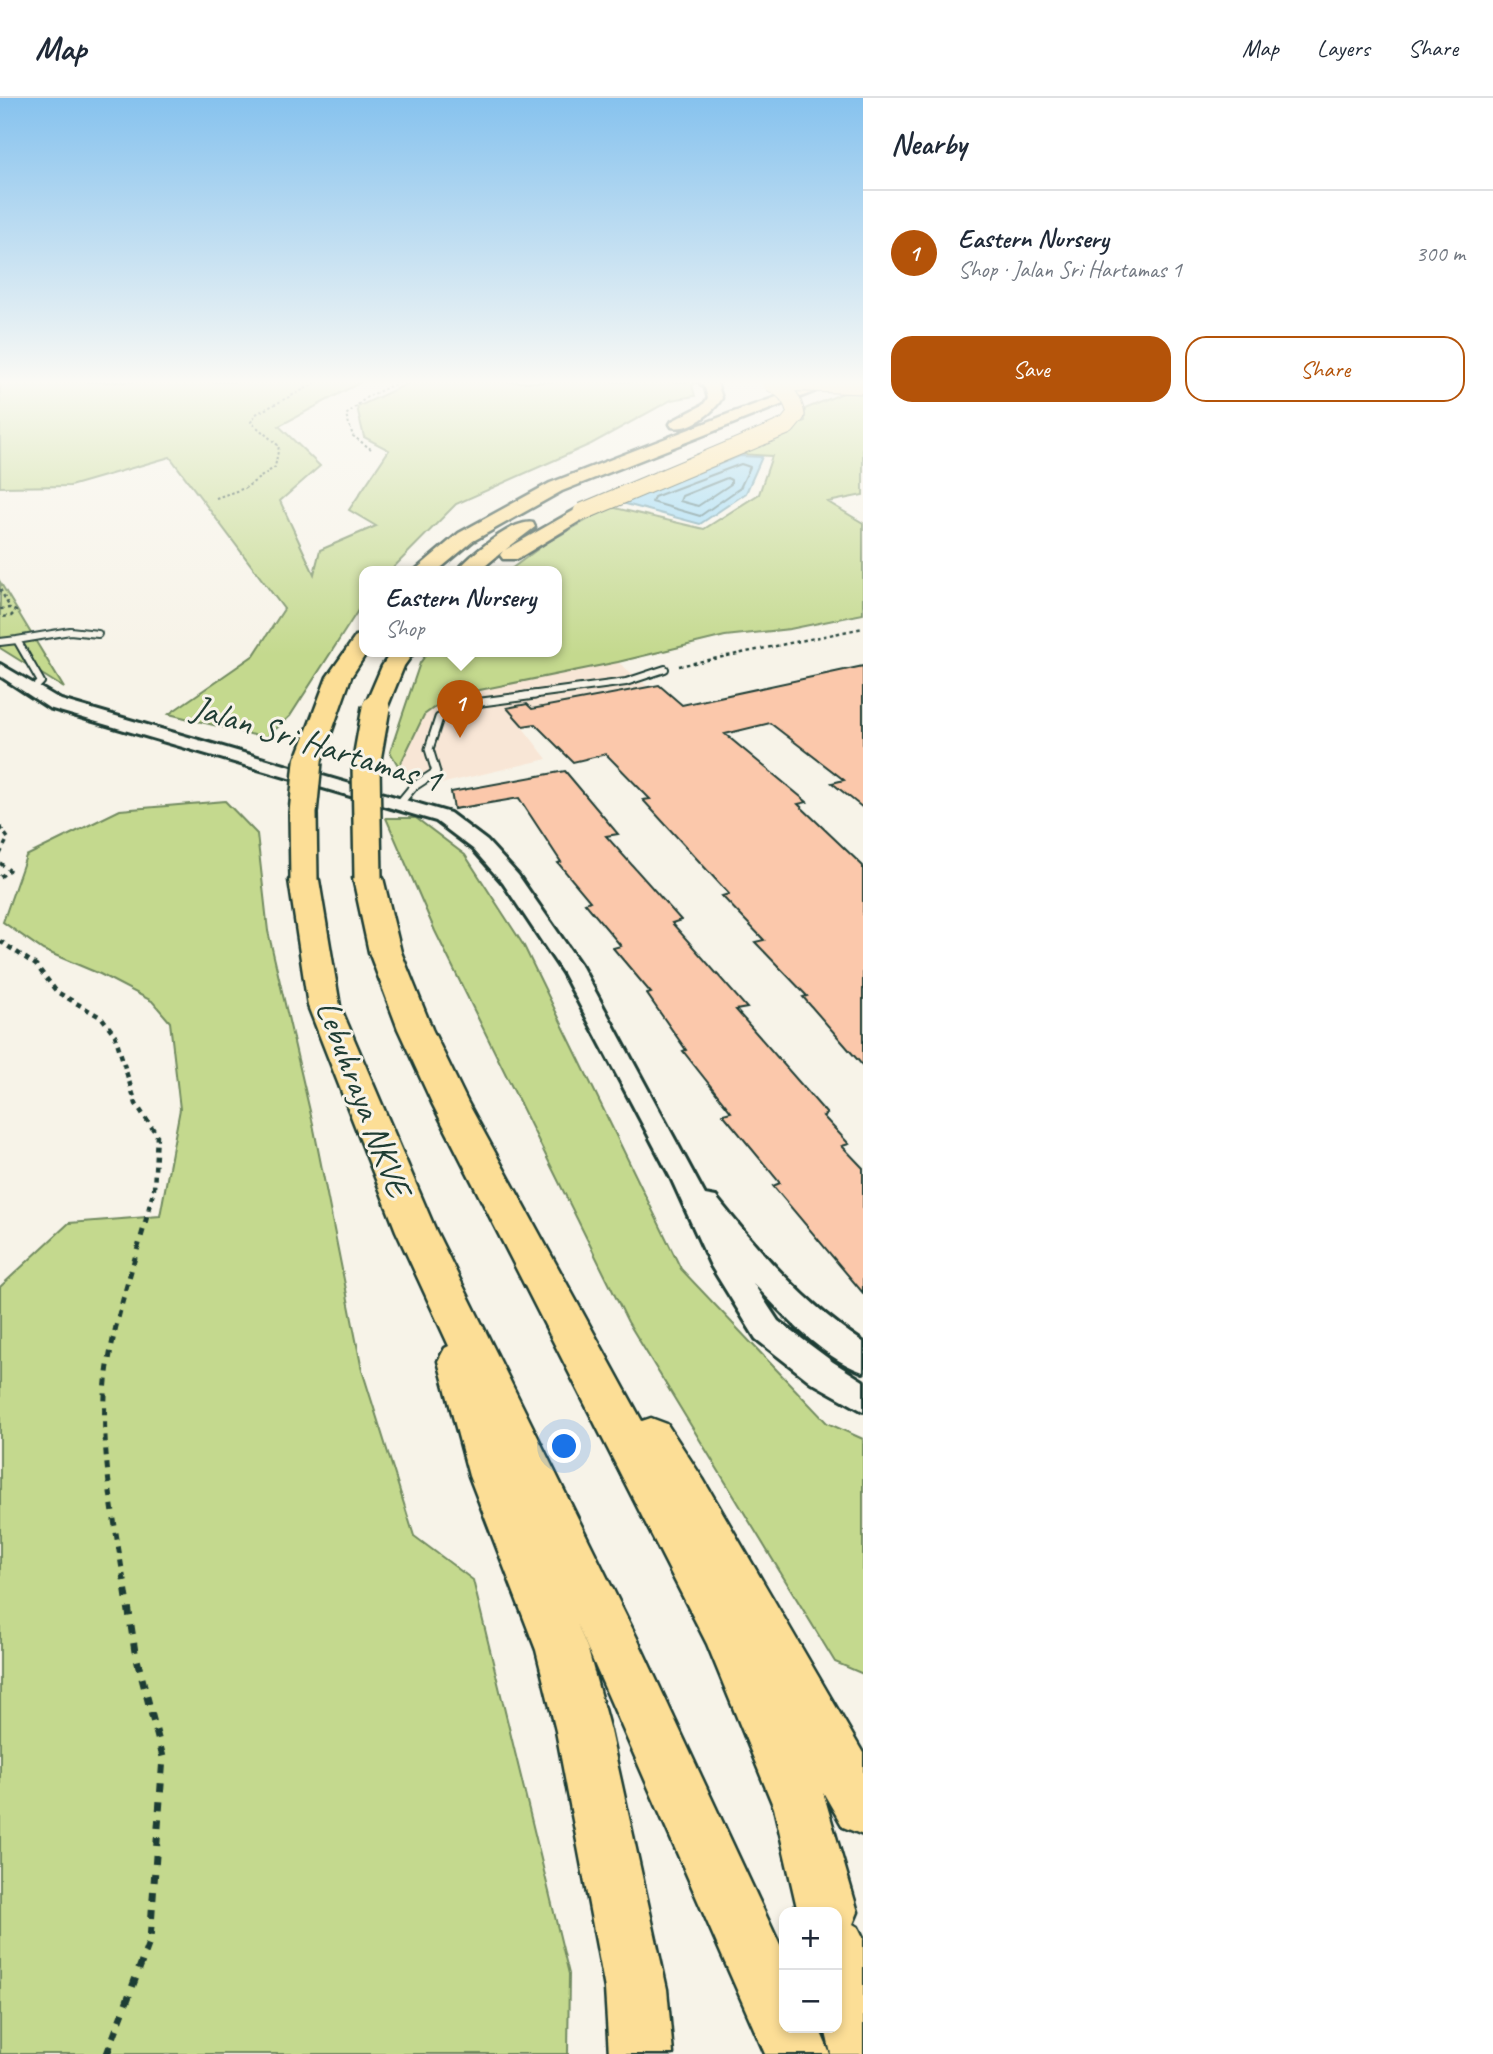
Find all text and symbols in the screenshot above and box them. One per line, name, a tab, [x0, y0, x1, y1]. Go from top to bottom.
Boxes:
text: Map	[35, 27, 86, 69]
text: Map	[1242, 33, 1279, 63]
text: Layers	[1317, 33, 1370, 63]
text: Share	[1408, 33, 1458, 63]
text: Nearby	[891, 125, 967, 163]
text: Eastern Nursery	[958, 222, 1109, 255]
text: 1	[909, 239, 919, 268]
text: 300 m	[1416, 239, 1465, 268]
text: Shop · Jalan Sri Hartamas 1	[958, 255, 1182, 284]
button: Save	[891, 336, 1171, 402]
button: Share	[1185, 336, 1465, 402]
popup	[359, 566, 562, 657]
text: Eastern Nursery	[385, 581, 536, 614]
text: Shop	[385, 614, 424, 643]
pin: 1	[437, 680, 483, 738]
street label: Jalan Sri Hartamas 1	[185, 684, 449, 803]
street label: Lebuhraya NKVE	[306, 994, 423, 1207]
your location	[547, 1429, 581, 1463]
map controls	[779, 1907, 842, 2033]
button: +	[779, 1907, 842, 1970]
button: −	[779, 1970, 842, 2033]

